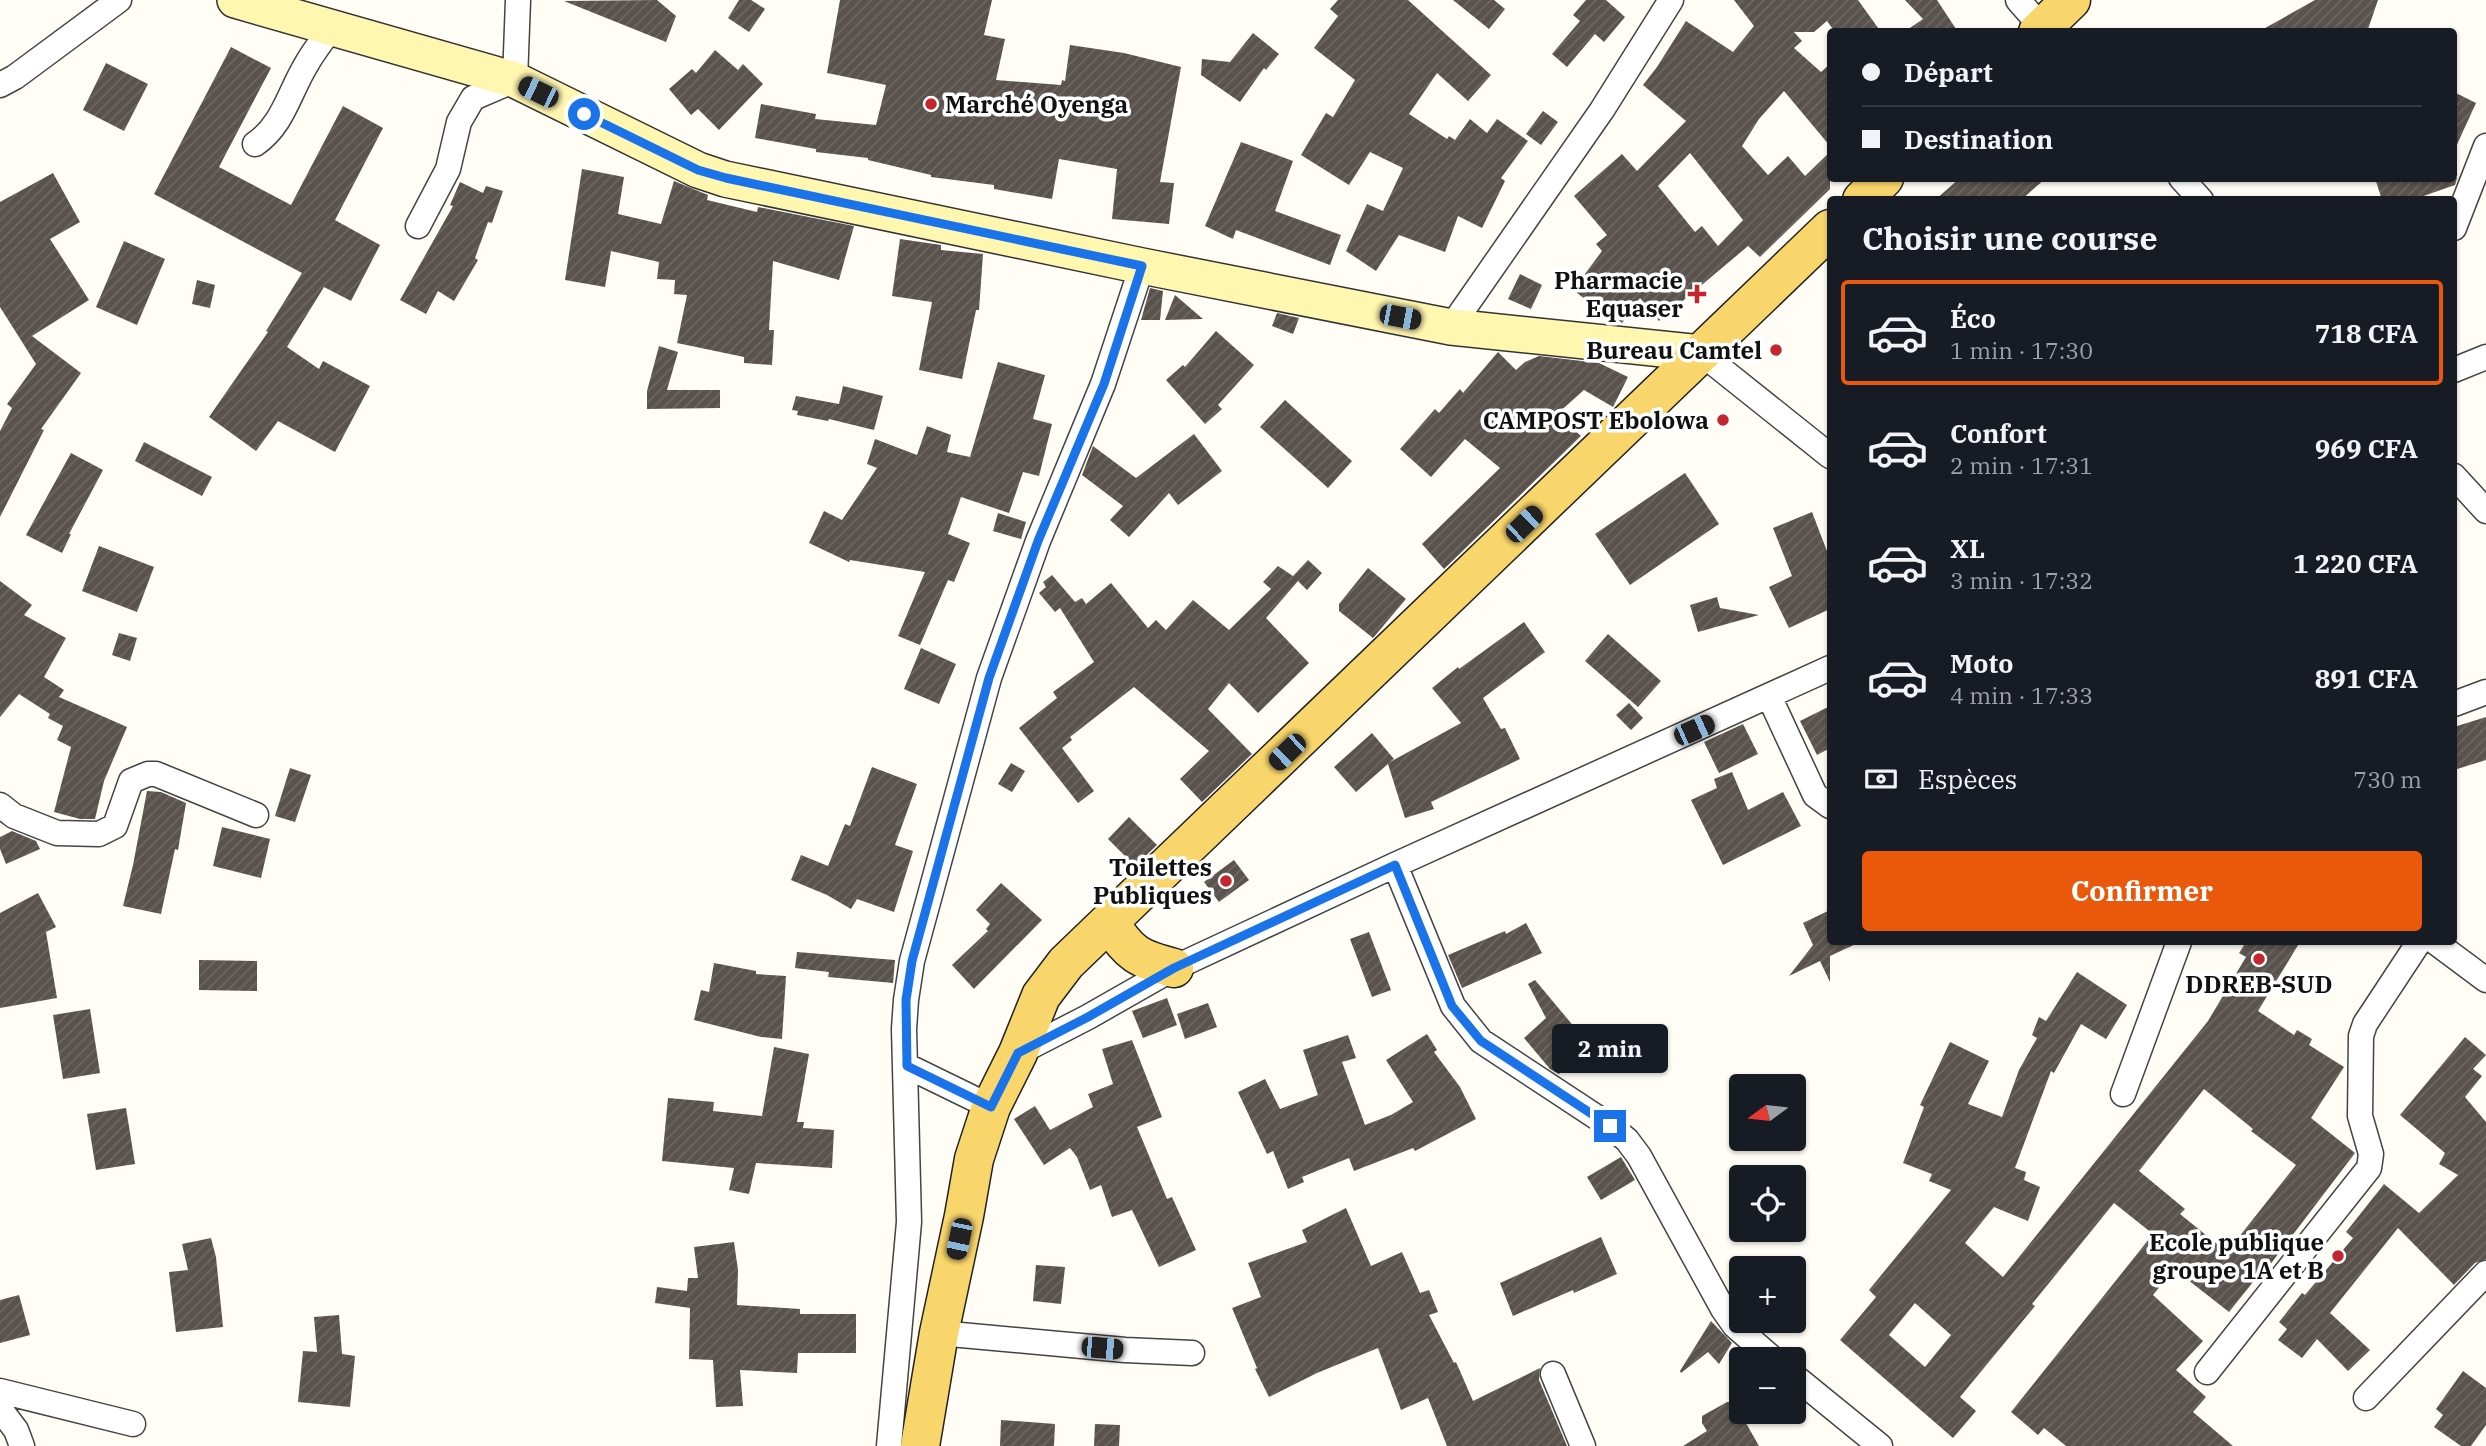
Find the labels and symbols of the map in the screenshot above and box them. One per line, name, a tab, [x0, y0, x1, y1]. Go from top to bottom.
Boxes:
car	[515, 73, 562, 111]
place label: Marché Oyenga	[945, 88, 1128, 120]
marker: Marché Oyenga	[923, 96, 939, 112]
route start	[568, 98, 600, 130]
place label: Pharmacie Equaser	[1554, 264, 1683, 324]
marker: Pharmacie Equaser	[1689, 286, 1705, 302]
car	[1378, 303, 1423, 331]
place label: Bureau Camtel	[1586, 334, 1762, 366]
marker: Bureau Camtel	[1768, 342, 1784, 358]
place label: CAMPOST Ebolowa	[1483, 404, 1709, 436]
marker: CAMPOST Ebolowa	[1715, 412, 1731, 428]
car	[1502, 502, 1547, 546]
car	[1671, 712, 1718, 748]
car	[1265, 730, 1310, 774]
place label: Toilettes Publiques	[1093, 851, 1212, 911]
marker: Toilettes Publiques	[1218, 873, 1234, 889]
marker: DDREB-SUD	[2251, 951, 2267, 967]
place label: DDREB-SUD	[2185, 968, 2333, 1000]
callout: 2 min	[1552, 1024, 1668, 1074]
north arrow	[1729, 1074, 1806, 1152]
route end	[1594, 1110, 1626, 1142]
car	[945, 1216, 974, 1262]
place label: Ecole publique groupe 1A et B	[2149, 1226, 2324, 1286]
marker: Ecole publique groupe 1A et B	[2330, 1248, 2346, 1264]
car	[1081, 1336, 1124, 1360]

